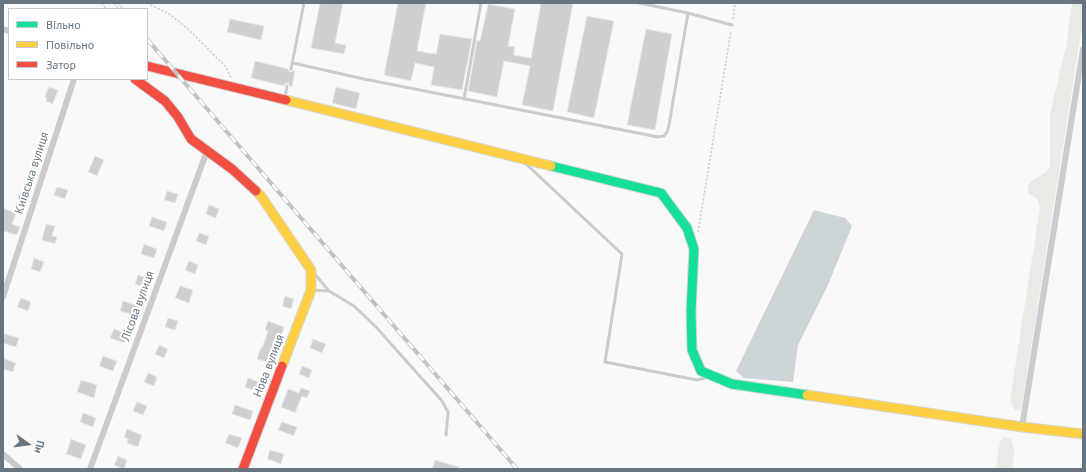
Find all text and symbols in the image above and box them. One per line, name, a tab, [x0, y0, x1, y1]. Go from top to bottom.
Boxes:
legend	[8, 8, 148, 80]
text: Вільно	[46, 17, 81, 32]
text: Повільно	[46, 37, 94, 52]
text: Затор	[46, 57, 76, 72]
street label: Київська вулиця	[12, 130, 52, 216]
street label: Лісова вулиця	[119, 269, 157, 343]
street label: Нова вулиця	[250, 333, 288, 399]
north arrow	[8, 424, 48, 464]
text: Пн	[31, 439, 48, 455]

